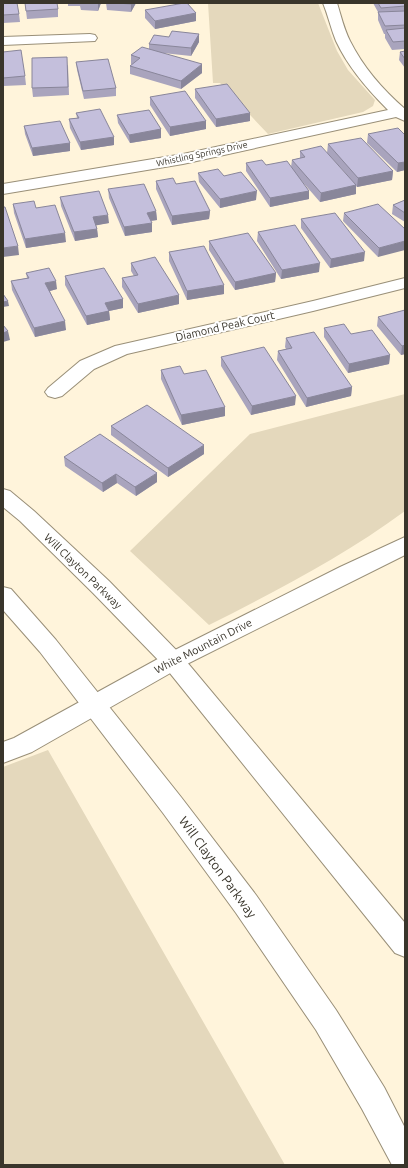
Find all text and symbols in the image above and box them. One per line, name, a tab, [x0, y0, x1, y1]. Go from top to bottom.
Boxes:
street label: Whistling Springs Drive	[155, 139, 249, 169]
street label: Diamond Peak Court	[174, 309, 276, 343]
street label: Will Clayton Parkway	[42, 531, 125, 612]
street label: White Mountain Drive	[152, 616, 254, 676]
street label: Will Clayton Parkway	[177, 814, 259, 920]

